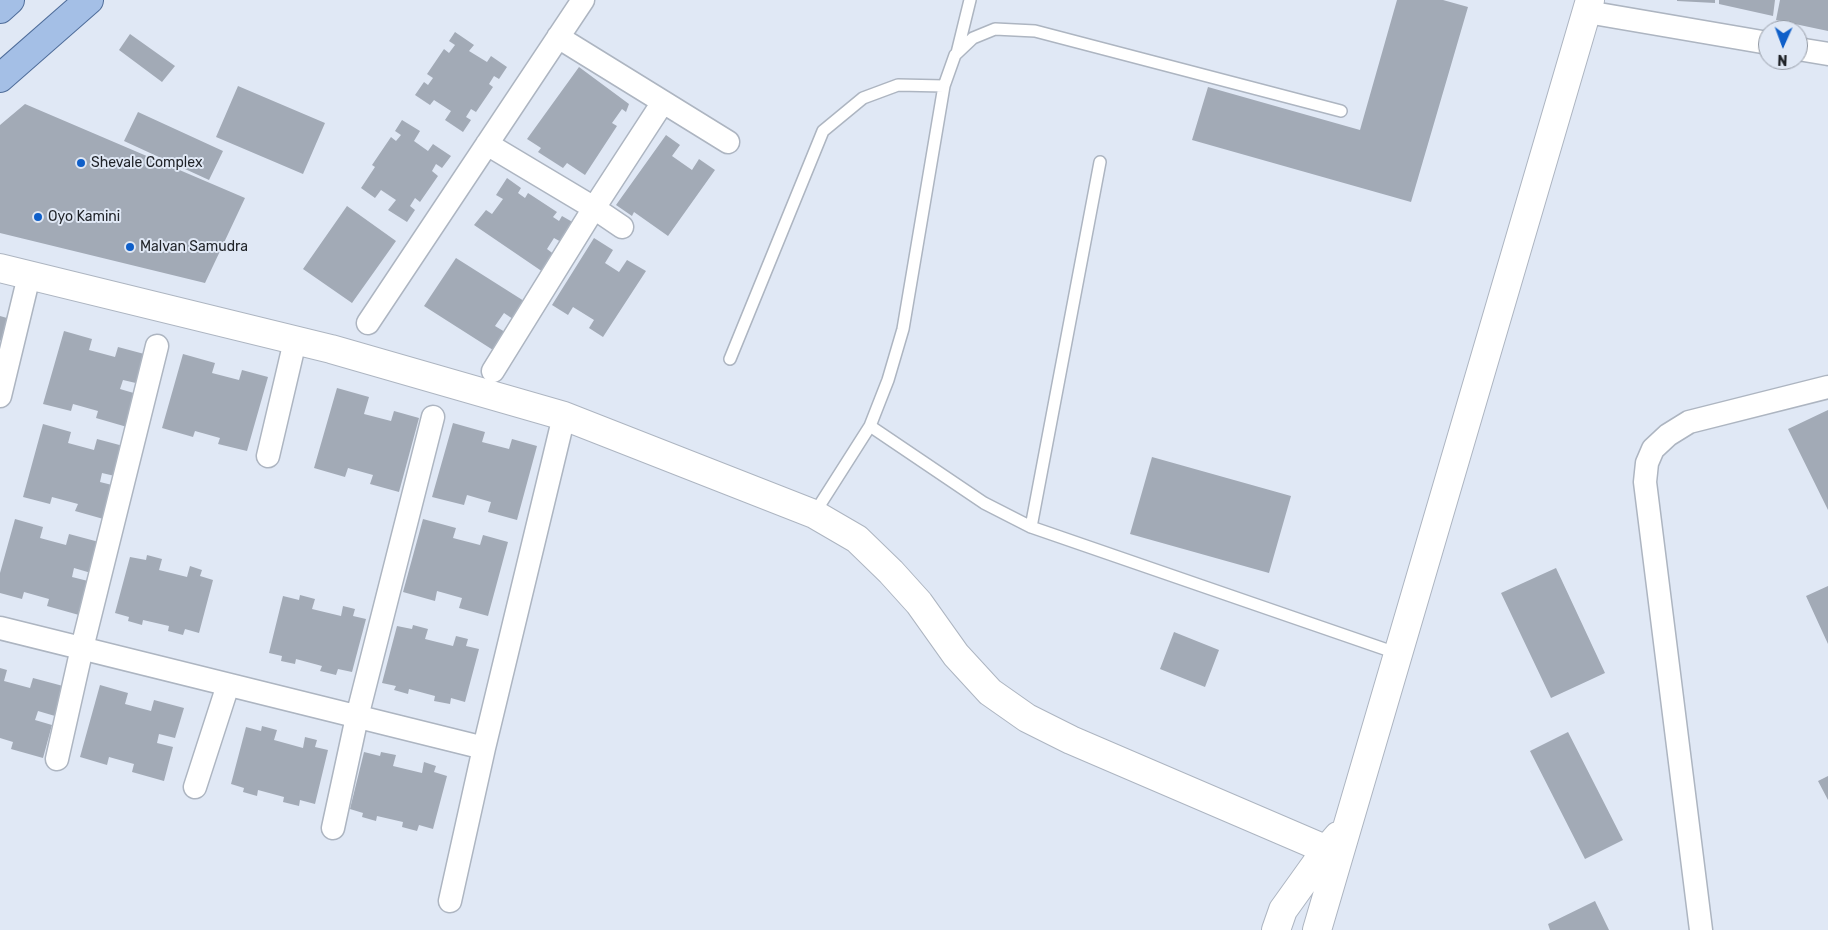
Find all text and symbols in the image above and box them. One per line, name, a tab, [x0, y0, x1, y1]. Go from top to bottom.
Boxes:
north arrow	[1758, 20, 1808, 70]
text: N	[1777, 51, 1788, 68]
place label: Shevale Complex	[91, 155, 202, 171]
marker: Shevale Complex	[75, 157, 87, 169]
place label: Oyo Kamini	[48, 209, 120, 225]
marker: Oyo Kamini	[32, 211, 44, 223]
place label: Malvan Samudra	[140, 239, 248, 255]
marker: Malvan Samudra	[124, 241, 136, 253]

